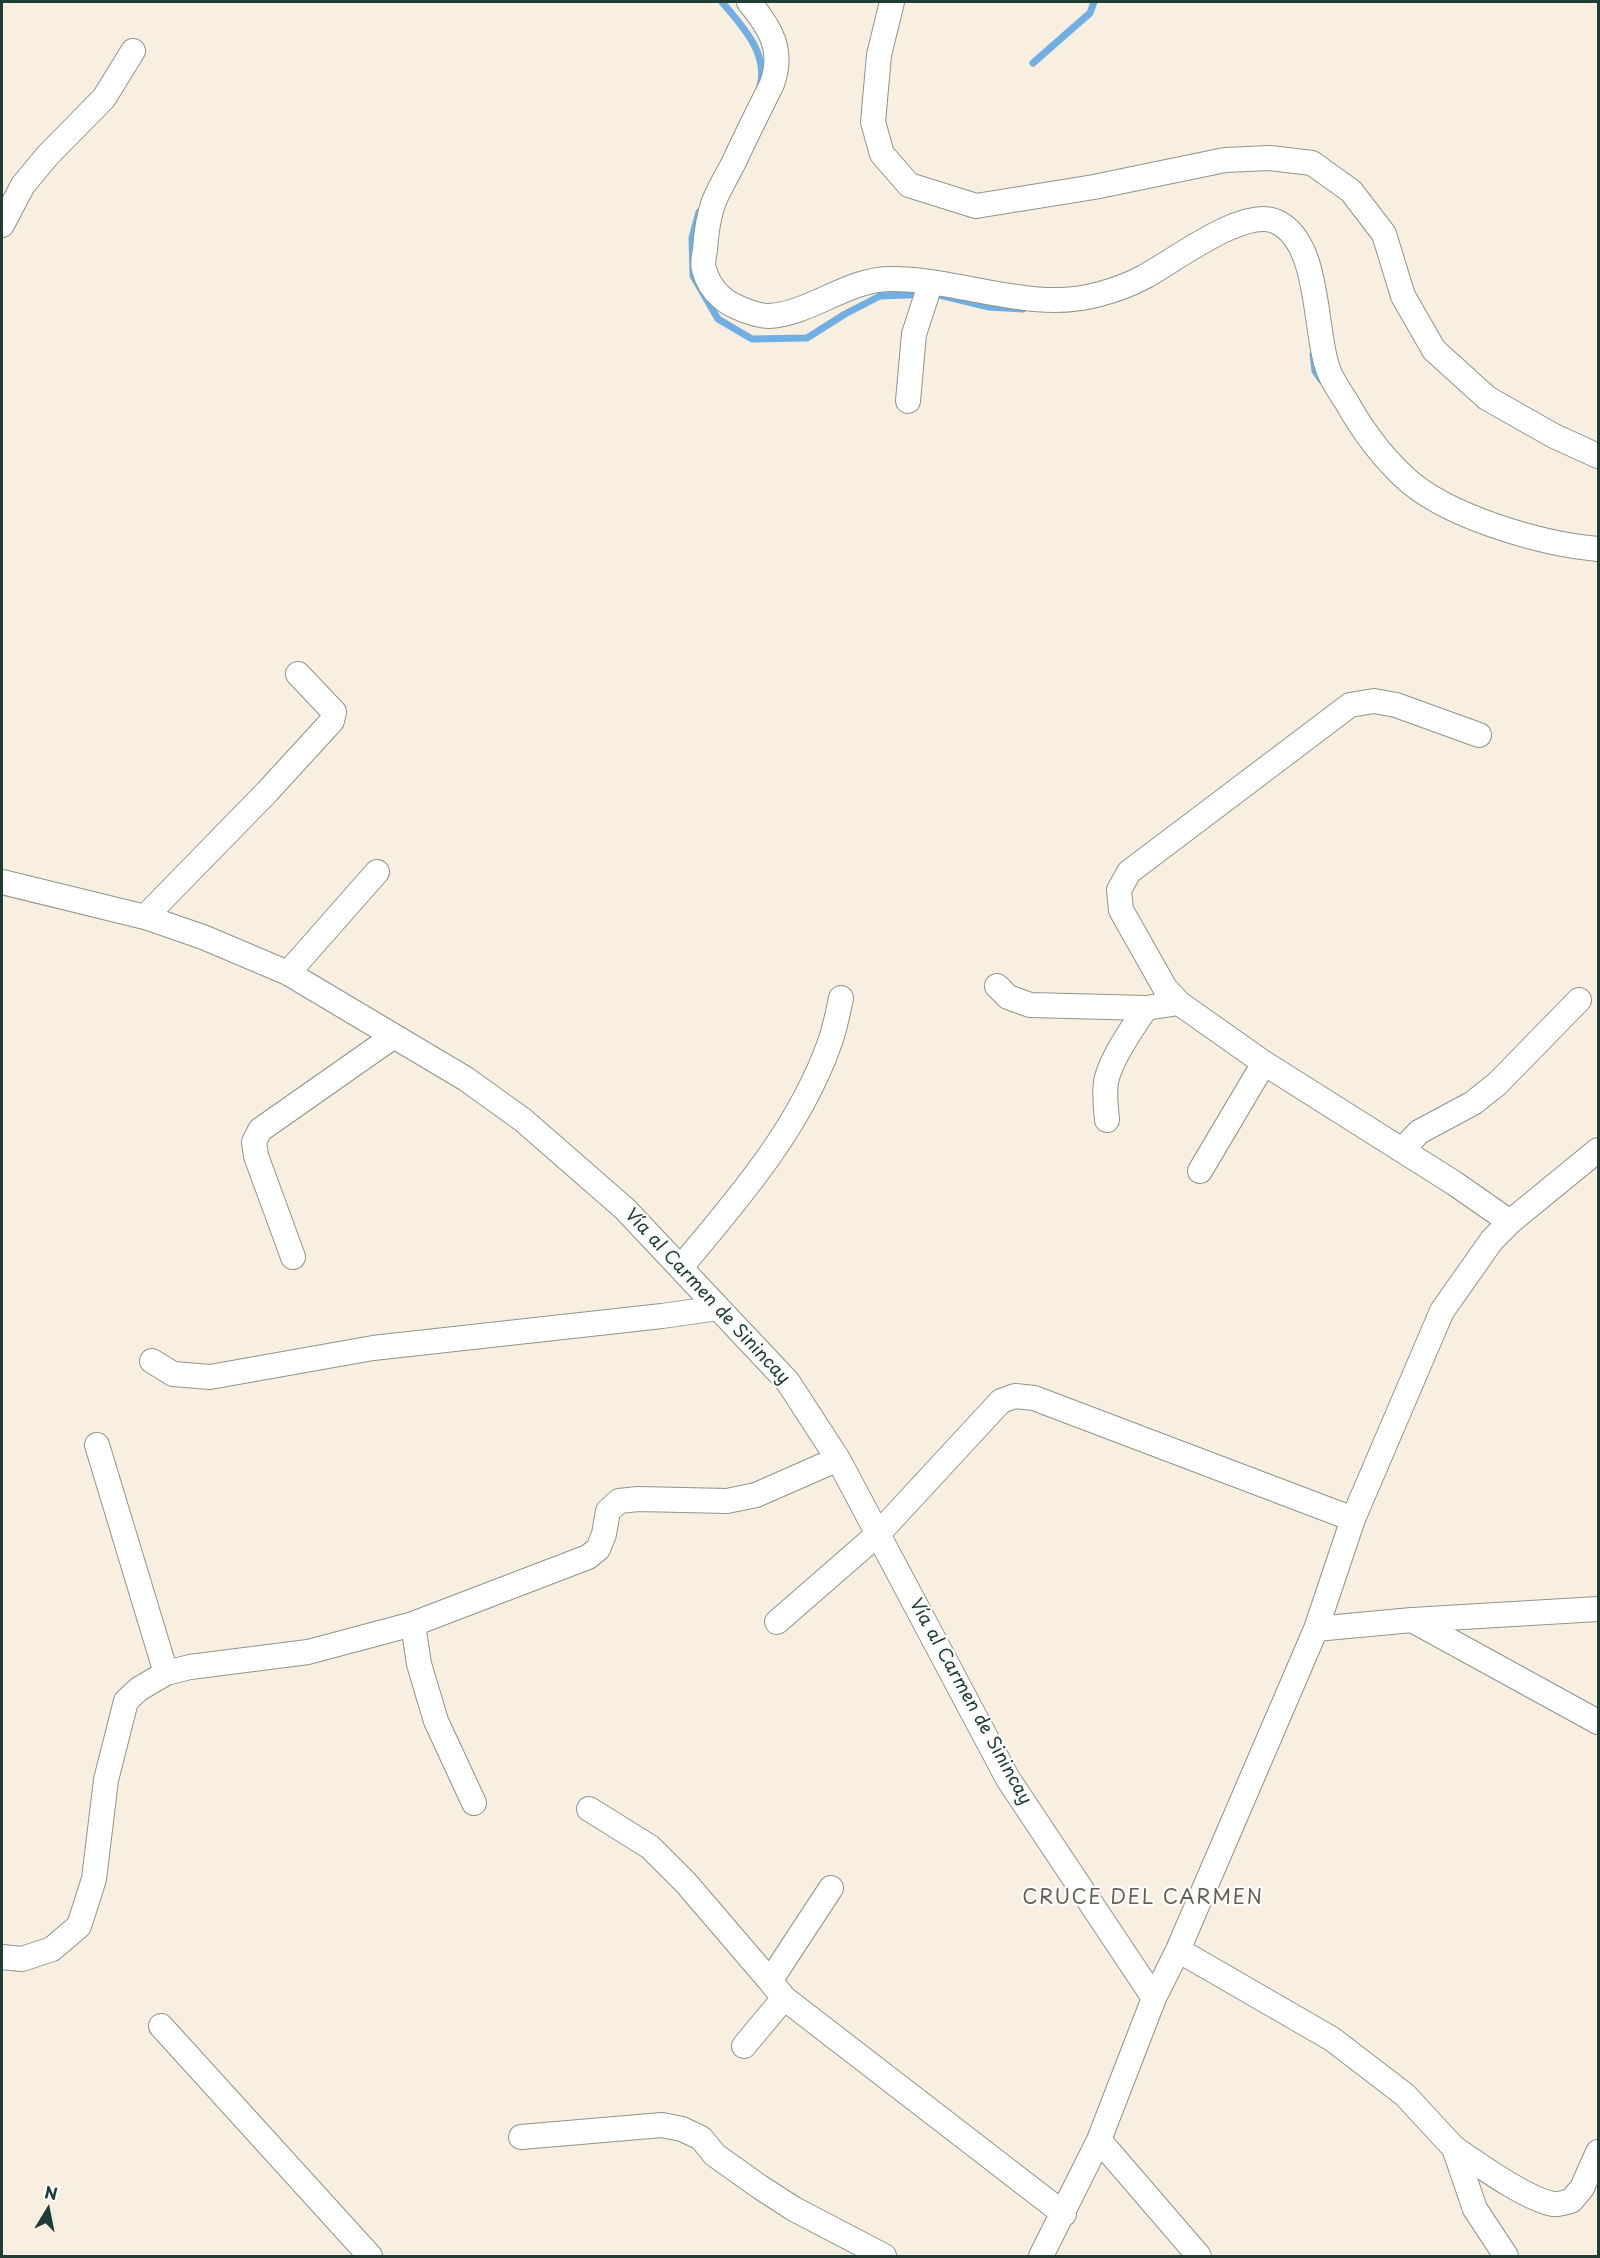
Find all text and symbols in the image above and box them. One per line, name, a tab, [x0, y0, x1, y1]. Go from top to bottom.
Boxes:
street label: Vía al Carmen de Sinincay	[620, 1205, 794, 1389]
street label: Vía al Carmen de Sinincay	[904, 1595, 1036, 1809]
district label: CRUCE DEL CARMEN	[1024, 1886, 1262, 1910]
text: N	[43, 2179, 59, 2205]
north arrow	[18, 2180, 78, 2240]

